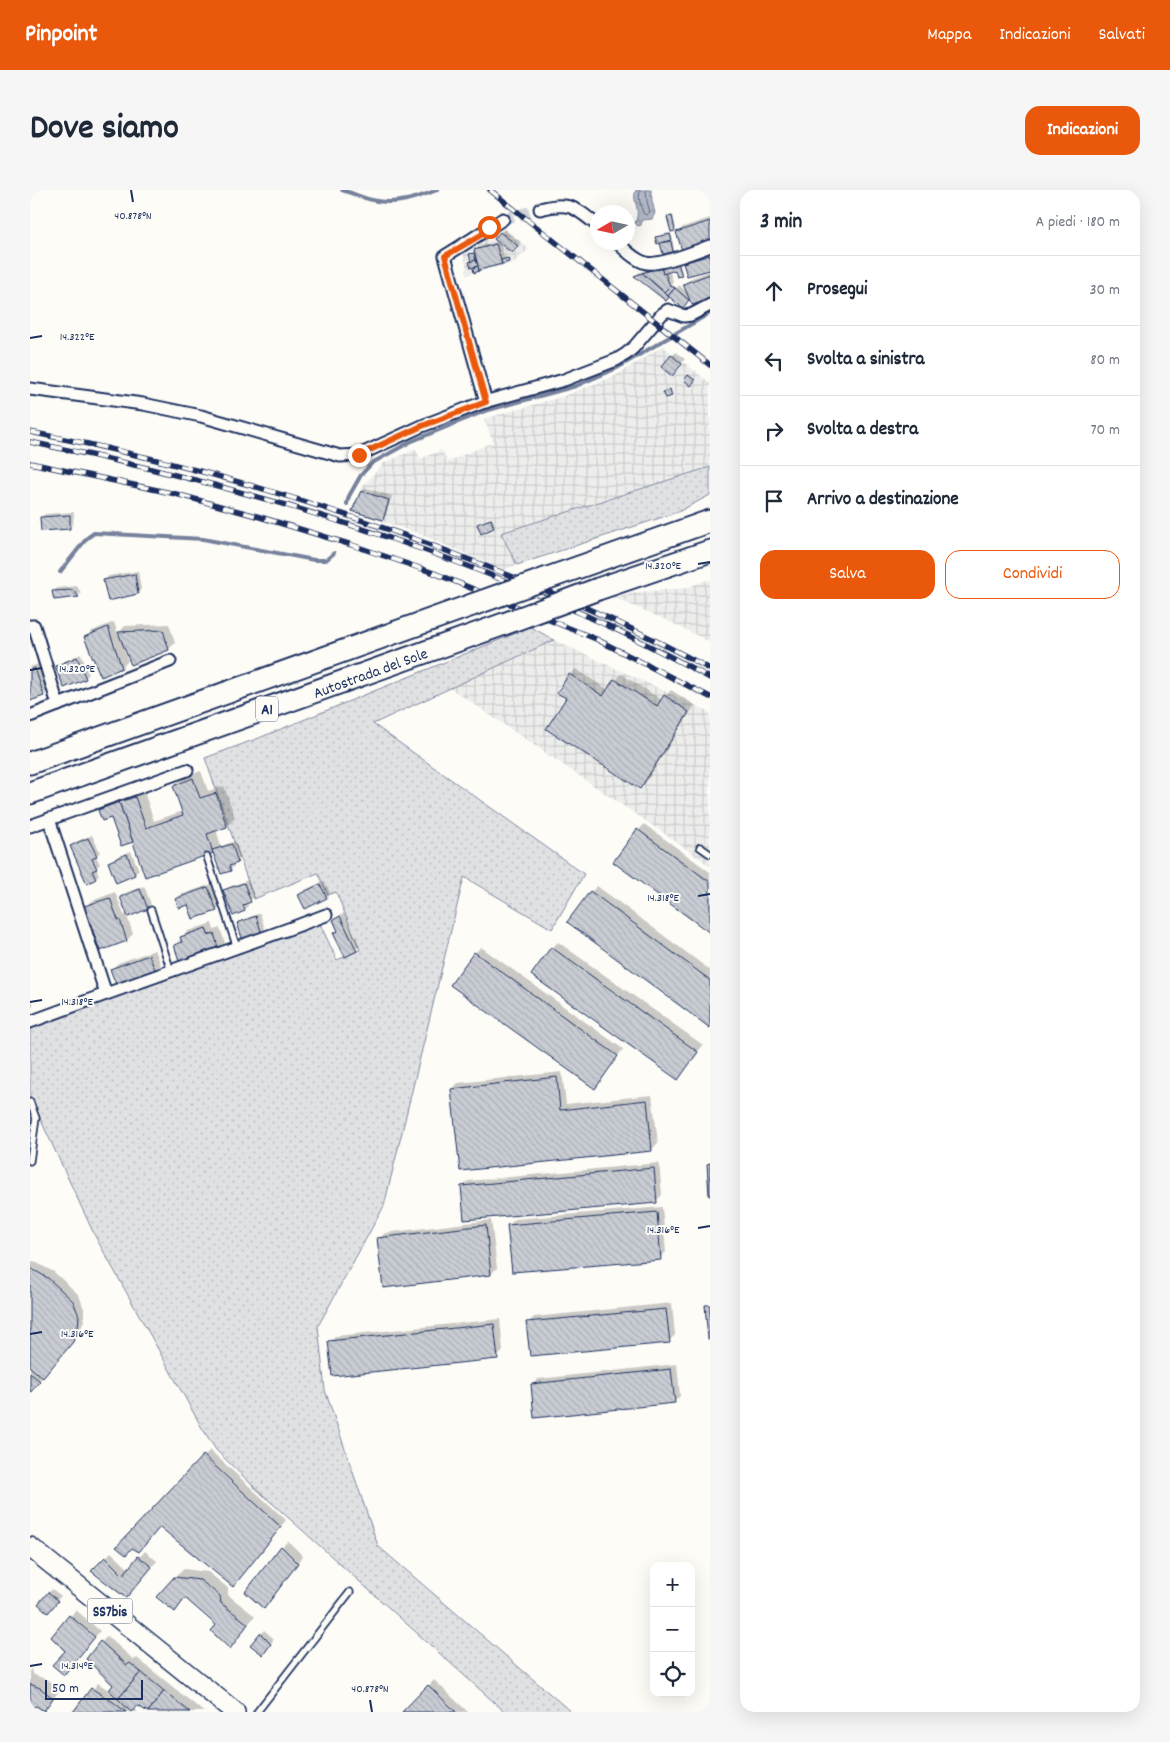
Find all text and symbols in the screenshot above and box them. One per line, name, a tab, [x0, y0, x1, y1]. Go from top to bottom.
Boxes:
text: Pinpoint	[25, 18, 97, 52]
text: Mappa	[927, 23, 971, 48]
text: Indicazioni	[999, 23, 1070, 48]
text: Salvati	[1098, 23, 1145, 48]
text: Dove siamo	[30, 105, 179, 155]
button: Indicazioni	[1025, 106, 1140, 155]
north arrow	[590, 205, 635, 250]
text: 40.878°N	[114, 208, 152, 225]
text: 3 min	[760, 208, 802, 238]
text: A piedi · 180 m	[1036, 211, 1120, 234]
route start	[478, 216, 501, 239]
icon: ahead	[760, 277, 788, 305]
text: Prosegui	[807, 277, 867, 304]
text: 30 m	[1090, 279, 1120, 302]
text: 14.322°E	[60, 329, 95, 346]
icon: left	[760, 347, 788, 375]
text: Svolta a sinistra	[807, 347, 925, 374]
text: 80 m	[1090, 349, 1120, 372]
icon: right	[760, 417, 788, 445]
text: Svolta a destra	[807, 417, 918, 444]
text: 70 m	[1090, 419, 1120, 442]
route end	[348, 444, 371, 467]
icon: arrive	[760, 487, 788, 515]
text: Arrivo a destinazione	[807, 487, 959, 514]
button: Salva	[760, 550, 935, 599]
button: Condividi	[945, 550, 1120, 599]
text: 14.320°E	[645, 558, 682, 575]
street label: Autostrada del Sole	[310, 643, 431, 706]
text: 14.320°E	[59, 661, 96, 678]
road number: A1	[256, 696, 278, 722]
text: 14.318°E	[647, 890, 679, 907]
text: 14.318°E	[61, 994, 93, 1011]
text: 14.316°E	[647, 1222, 680, 1239]
text: 14.316°E	[61, 1326, 94, 1343]
map controls	[650, 1562, 695, 1697]
button: +	[650, 1562, 695, 1607]
road number: SS7bis	[88, 1598, 132, 1624]
button: −	[650, 1607, 695, 1652]
button: locate	[650, 1652, 695, 1697]
text: 14.314°E	[61, 1658, 93, 1675]
scale bar	[45, 1677, 142, 1700]
text: 50 m	[52, 1679, 79, 1699]
text: 40.878°N	[351, 1681, 389, 1698]

